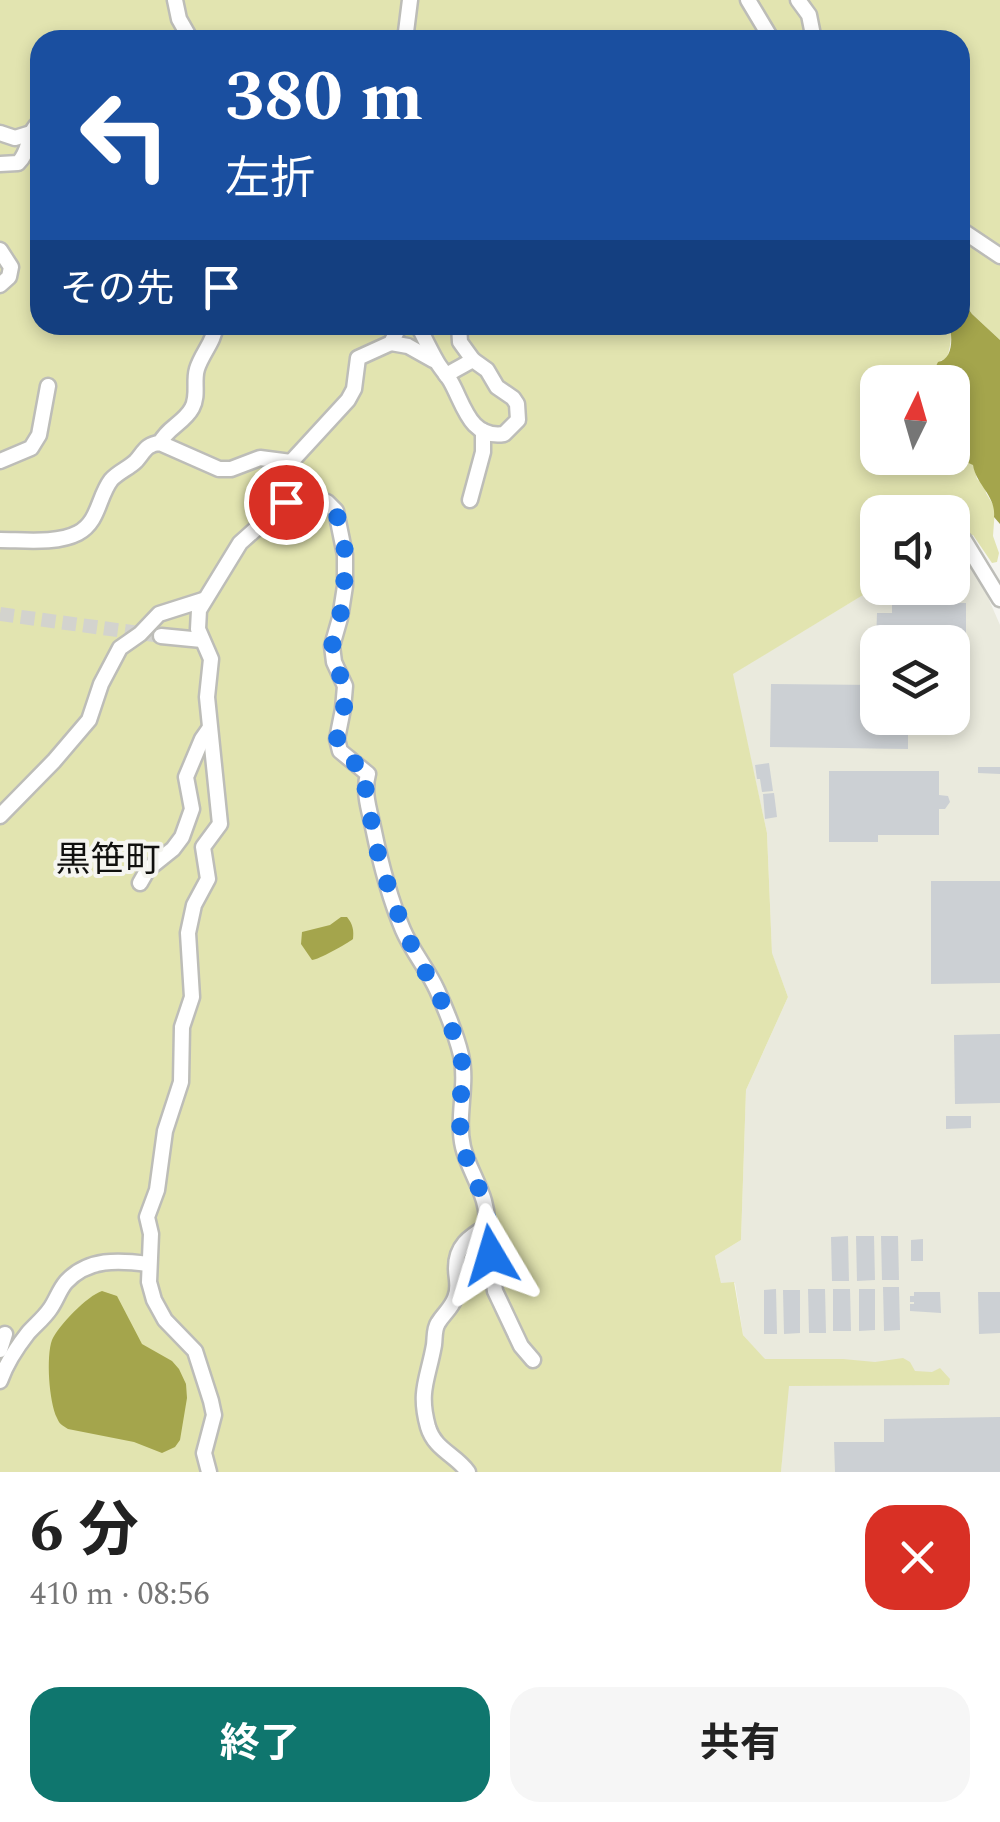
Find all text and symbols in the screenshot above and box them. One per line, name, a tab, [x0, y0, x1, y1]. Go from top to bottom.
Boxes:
text: 380 m	[225, 45, 423, 151]
icon: left	[60, 70, 190, 200]
text: 左折	[225, 145, 315, 214]
icon: arrive	[194, 260, 249, 315]
text: その先	[60, 261, 174, 319]
north arrow	[860, 365, 970, 475]
map controls	[860, 365, 970, 735]
pin	[244, 460, 329, 545]
icon: arrive	[259, 475, 314, 530]
button: sound	[860, 495, 970, 605]
button: layers	[860, 625, 970, 735]
district label: 黒笹町	[55, 834, 161, 887]
position arrow	[439, 1203, 543, 1307]
text: 6 分	[30, 1486, 139, 1578]
button: close	[865, 1505, 970, 1610]
text: 410 m · 08:56	[30, 1570, 210, 1619]
button: 終了	[30, 1687, 490, 1802]
button: 共有	[510, 1687, 970, 1802]

